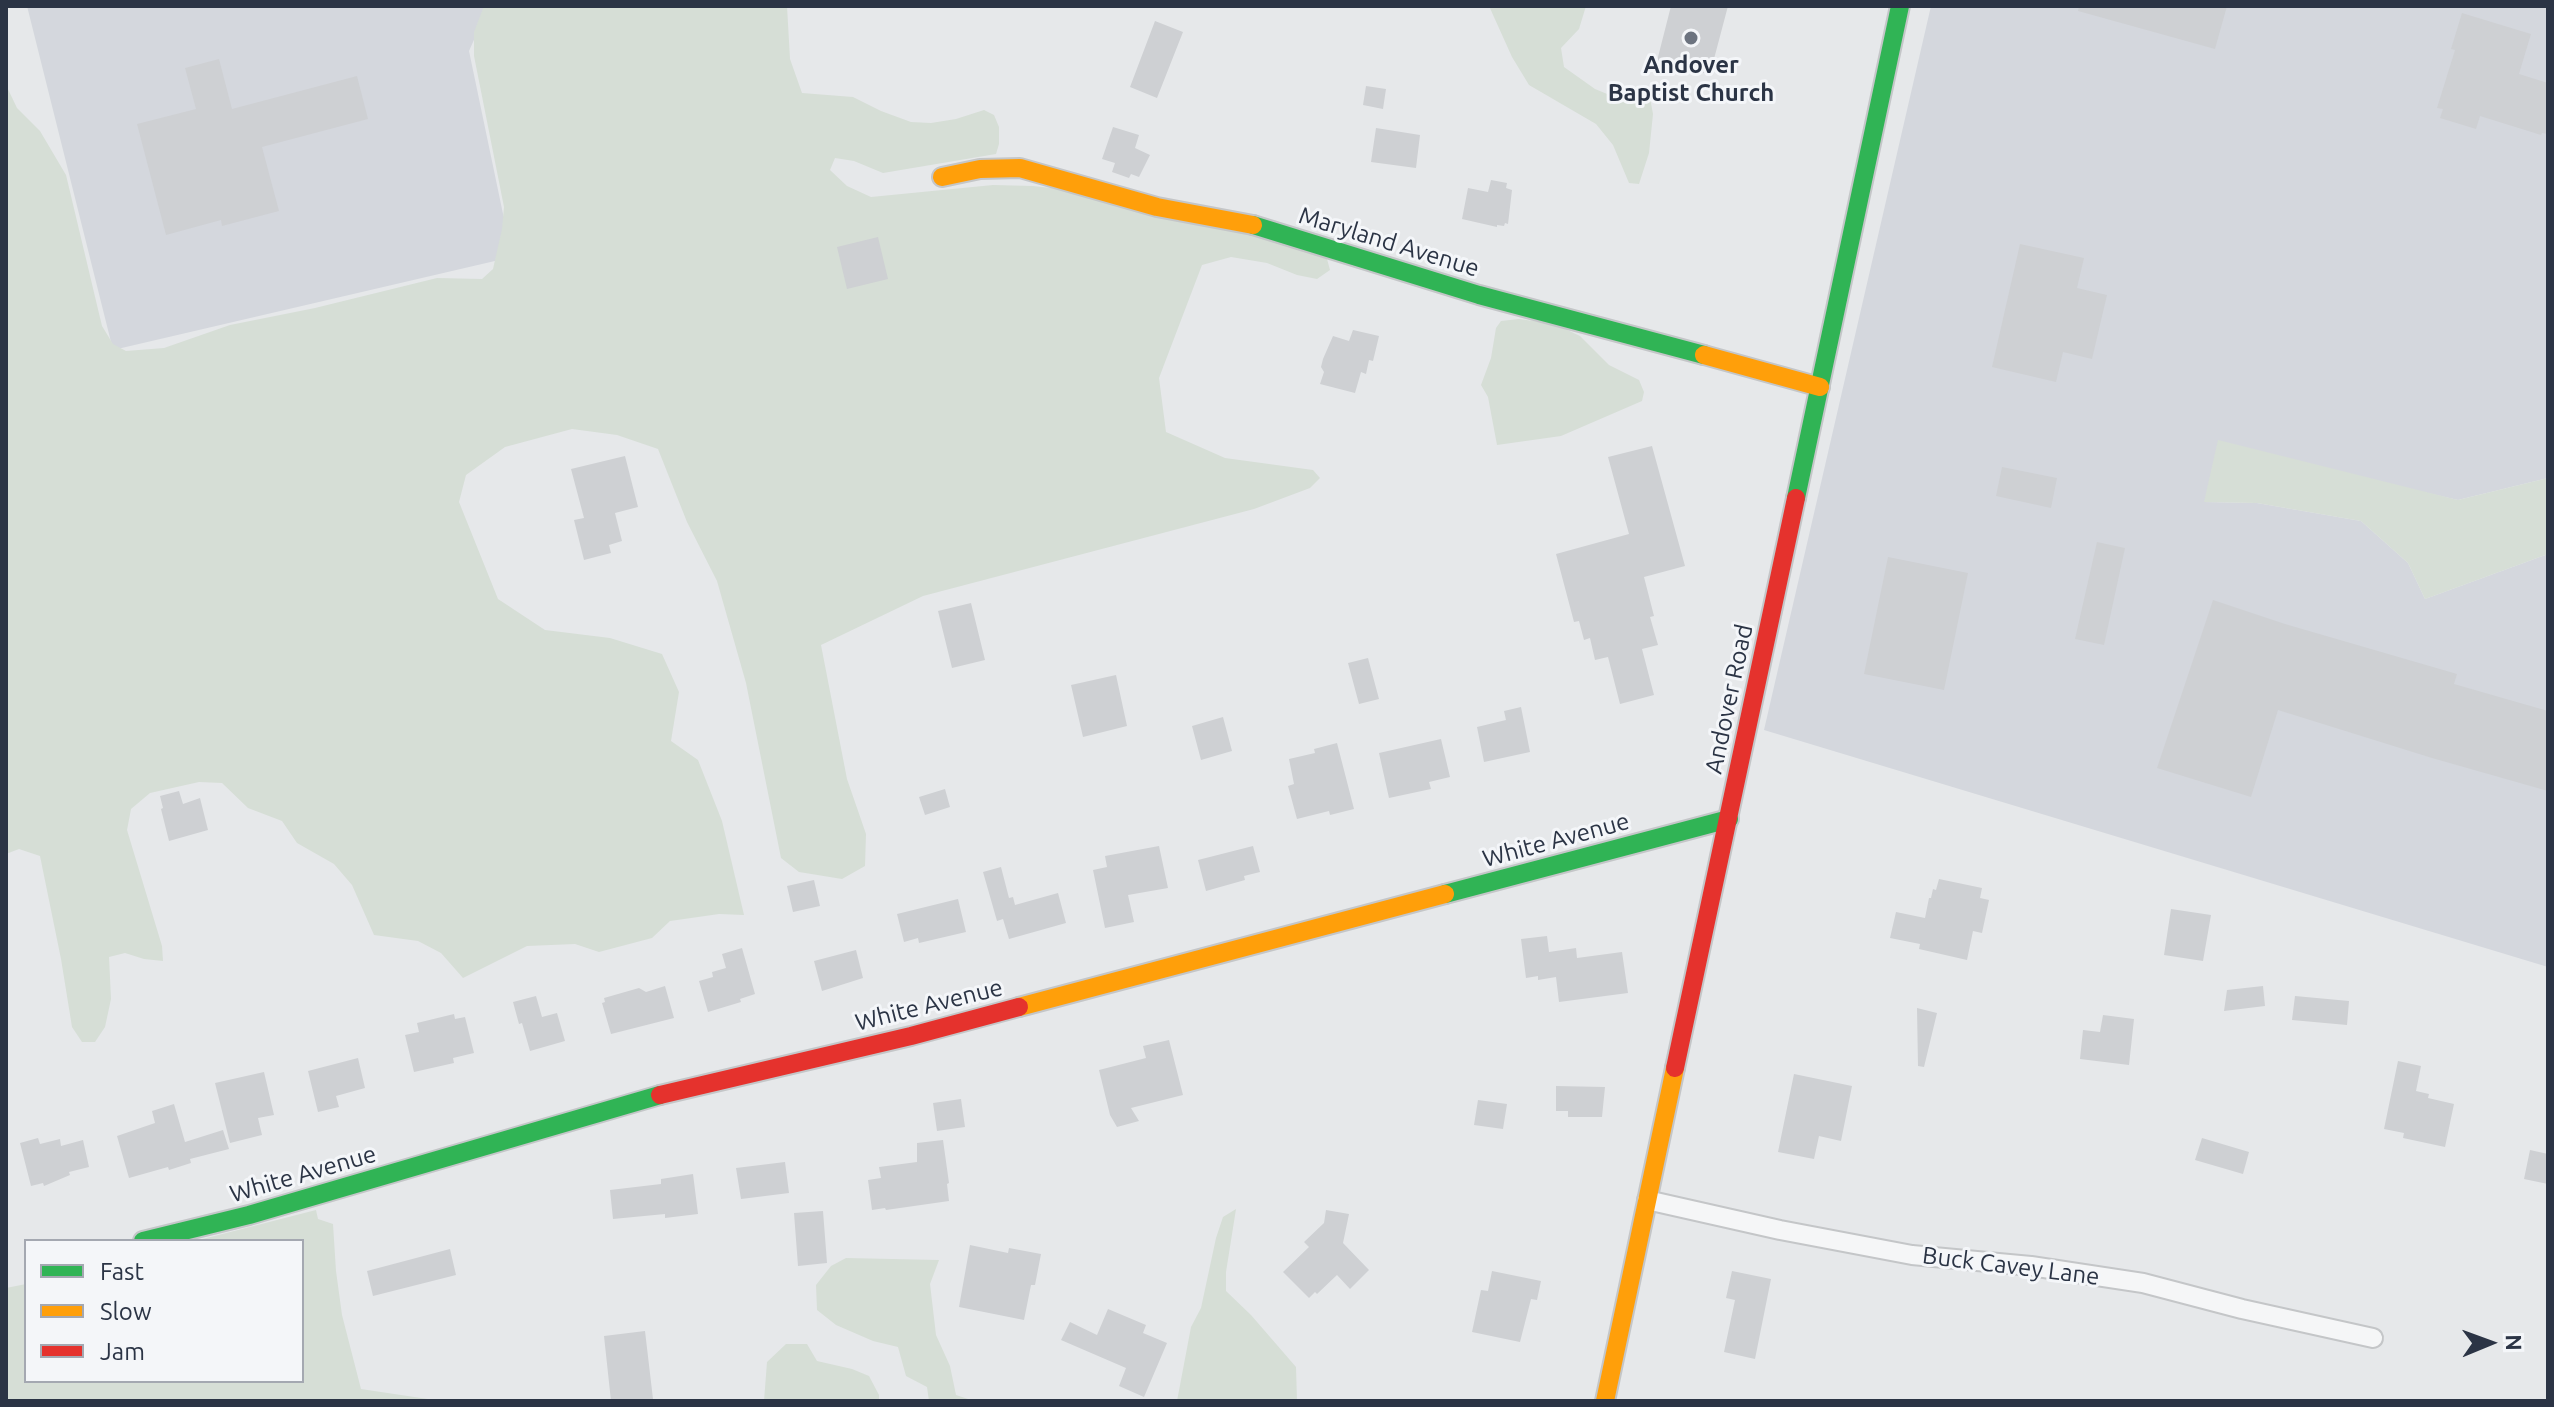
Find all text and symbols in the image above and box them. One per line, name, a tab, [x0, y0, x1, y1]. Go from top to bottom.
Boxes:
marker: Andover Baptist Church	[1682, 29, 1700, 47]
place label: Andover Baptist Church	[1608, 51, 1774, 107]
street label: Maryland Avenue	[1295, 201, 1483, 283]
street label: Andover Road	[1699, 622, 1759, 776]
street label: White Avenue	[1479, 807, 1633, 873]
street label: White Avenue	[852, 973, 1006, 1037]
street label: White Avenue	[227, 1139, 379, 1209]
legend	[24, 1239, 304, 1383]
street label: Buck Cavey Lane	[1921, 1241, 2101, 1291]
text: Fast	[100, 1258, 144, 1285]
text: Slow	[100, 1298, 152, 1325]
north arrow	[2450, 1303, 2530, 1383]
text: N	[2502, 1334, 2527, 1351]
text: Jam	[100, 1338, 145, 1365]

